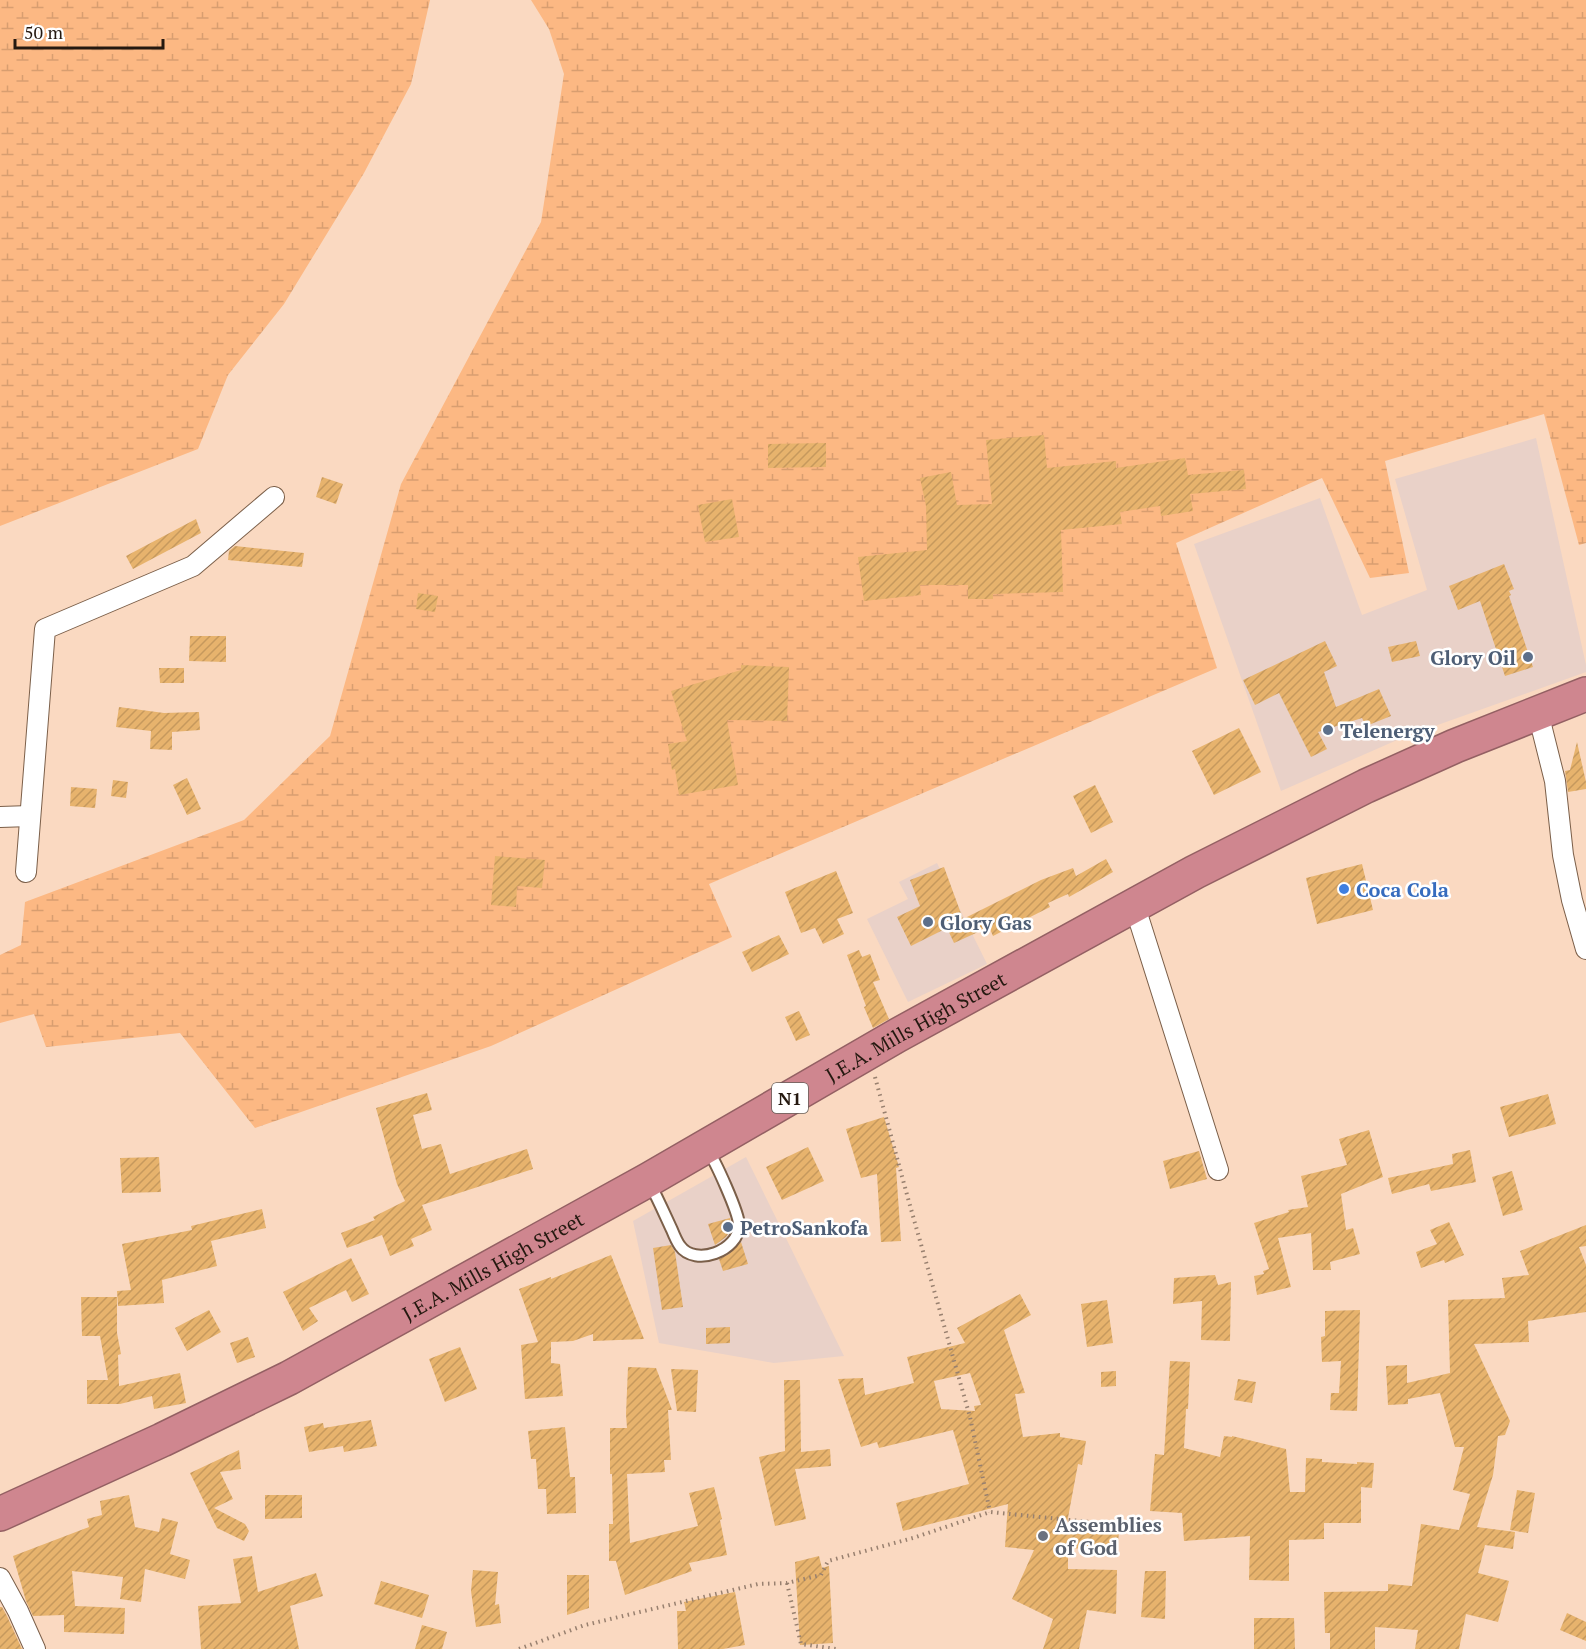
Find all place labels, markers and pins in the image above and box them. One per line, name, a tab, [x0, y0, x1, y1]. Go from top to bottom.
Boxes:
place label: Glory Oil	[1430, 644, 1516, 671]
marker: Glory Oil	[1521, 650, 1535, 664]
place label: Telenergy	[1340, 717, 1435, 744]
marker: Telenergy	[1321, 723, 1335, 737]
place label: Coca Cola	[1356, 876, 1449, 903]
marker: Coca Cola	[1337, 882, 1351, 896]
place label: Glory Gas	[940, 909, 1032, 936]
marker: Glory Gas	[921, 915, 935, 929]
place label: PetroSankofa	[740, 1214, 868, 1241]
marker: PetroSankofa	[721, 1220, 735, 1234]
place label: Assemblies of God	[1055, 1511, 1162, 1561]
marker: Assemblies of God	[1036, 1529, 1050, 1543]

